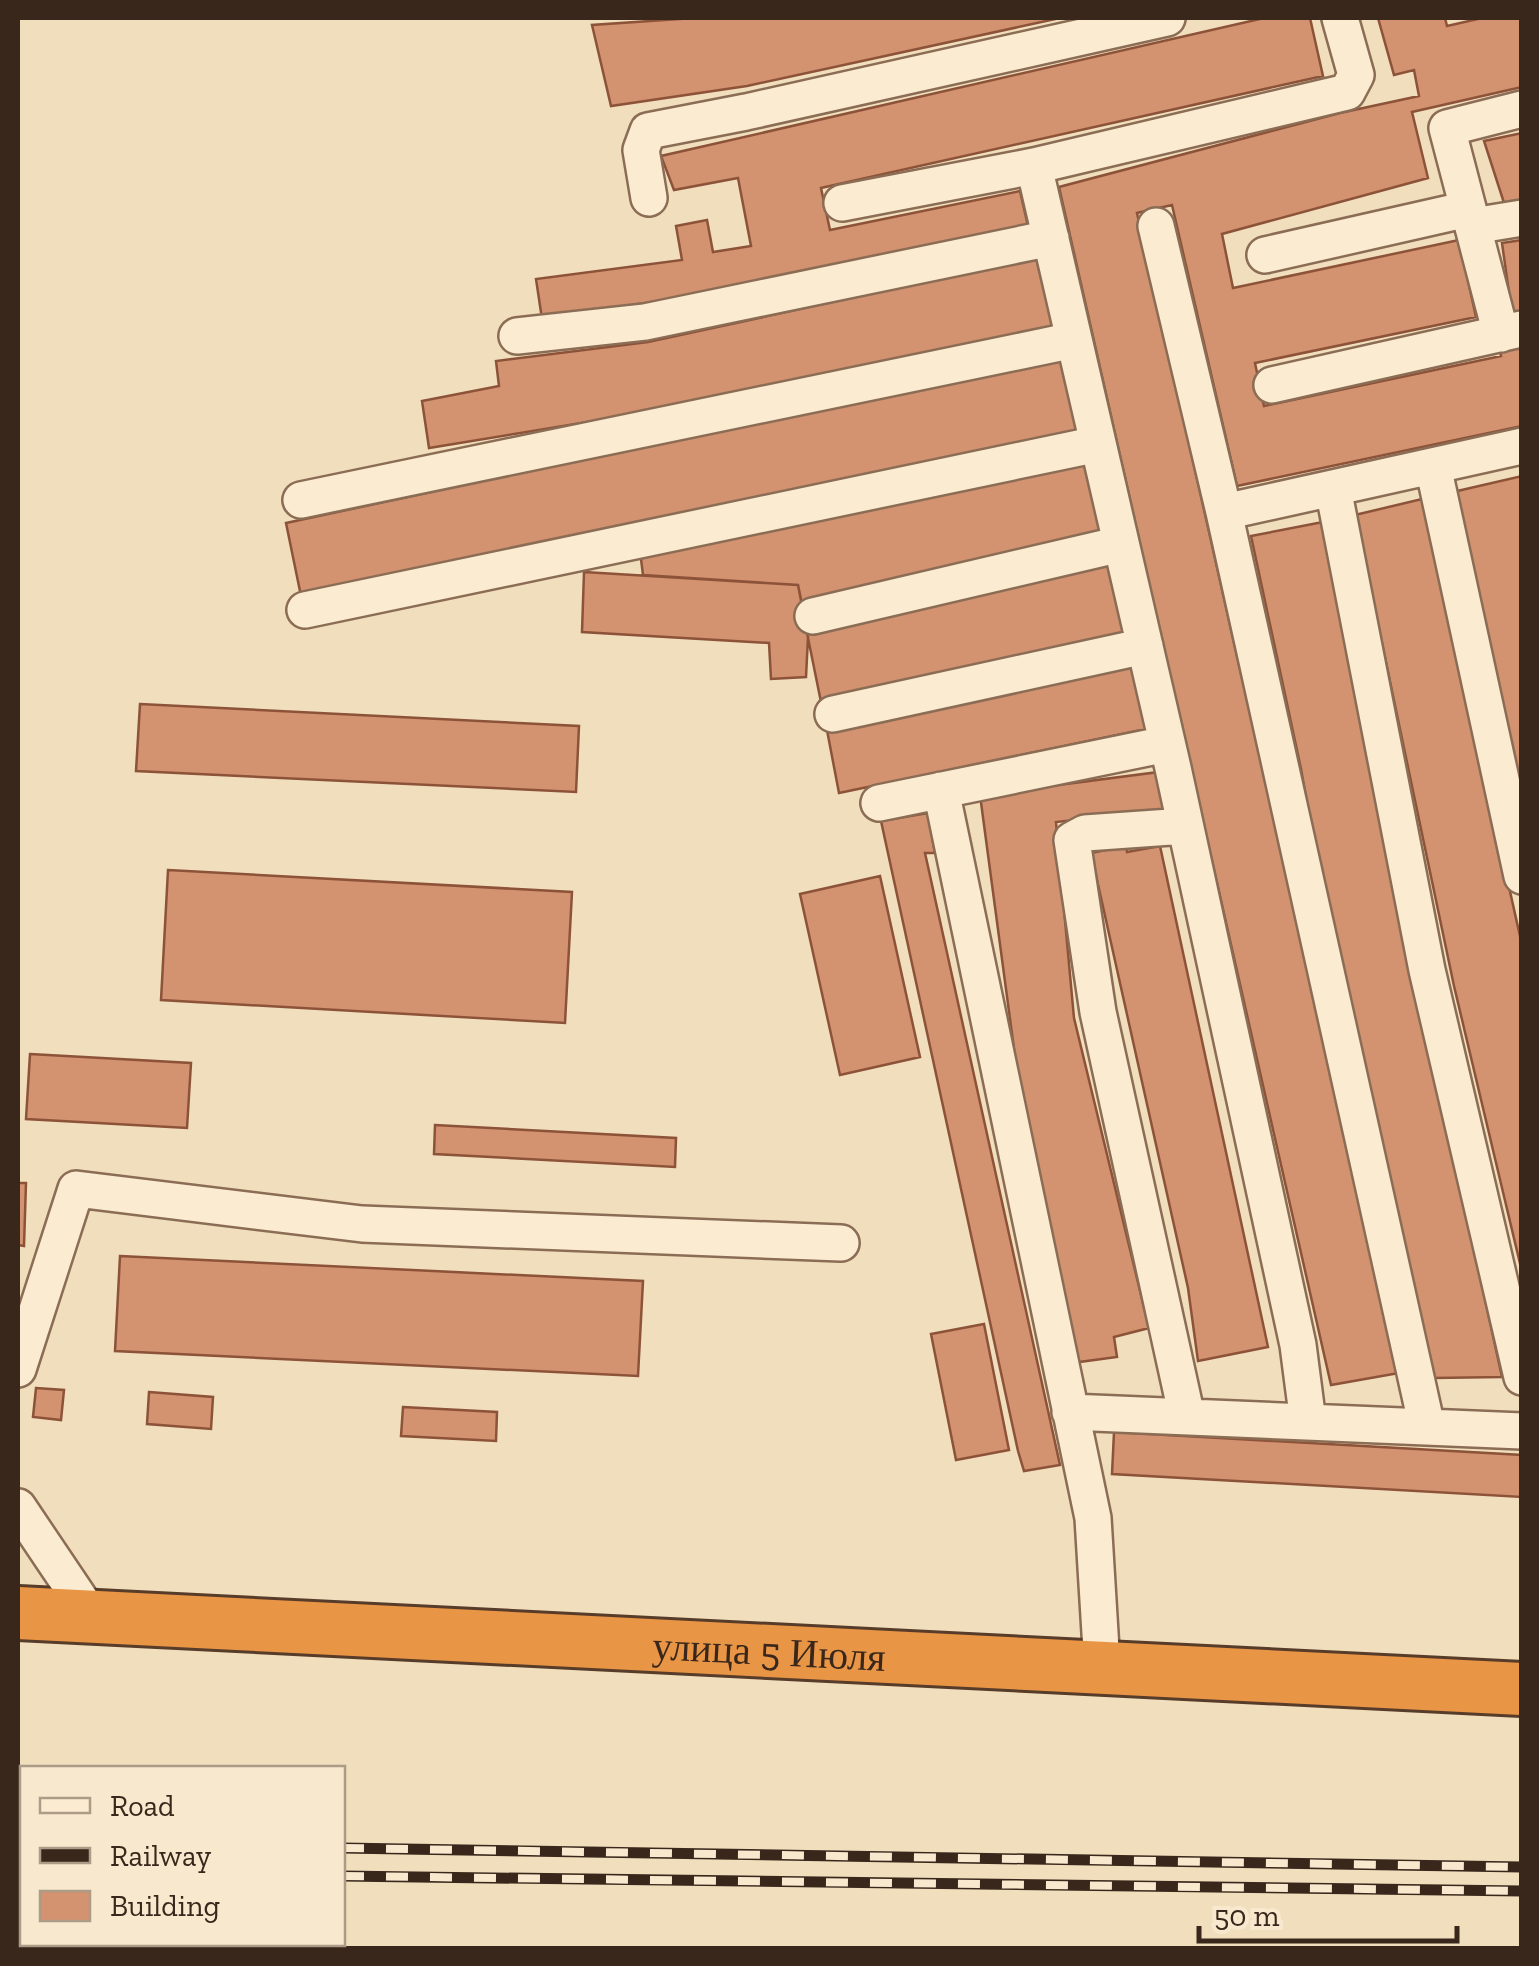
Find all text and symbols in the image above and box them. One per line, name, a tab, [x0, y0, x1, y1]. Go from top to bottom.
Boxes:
street label: улица 5 Июля	[651, 1621, 887, 1681]
legend	[20, 1766, 345, 1946]
text: Road	[110, 1788, 175, 1824]
text: Railway	[110, 1838, 212, 1874]
scale bar	[1199, 1881, 1456, 1943]
text: Building	[110, 1888, 220, 1924]
text: 50 m	[1214, 1898, 1279, 1934]

